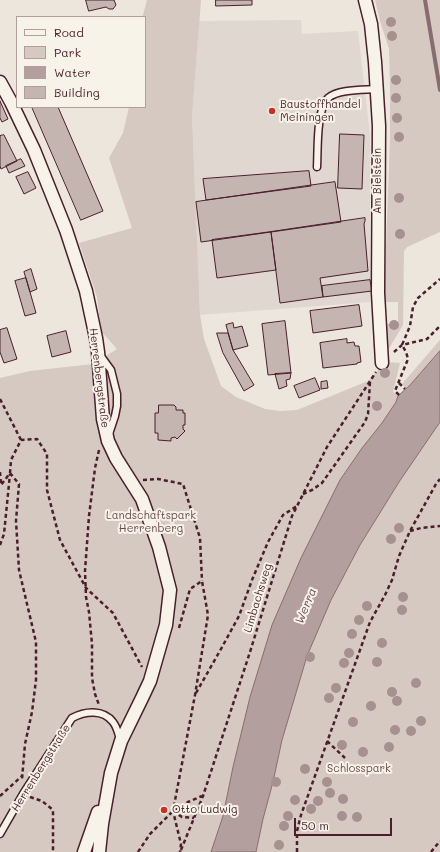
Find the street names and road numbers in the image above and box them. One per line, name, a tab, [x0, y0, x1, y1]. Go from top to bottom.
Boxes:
street label: Am Bielstein	[371, 148, 385, 214]
street label: Herrenbergstraße	[86, 327, 112, 429]
street label: Limbachsweg	[241, 562, 275, 634]
street label: Herrenbergstraße	[9, 722, 73, 814]

